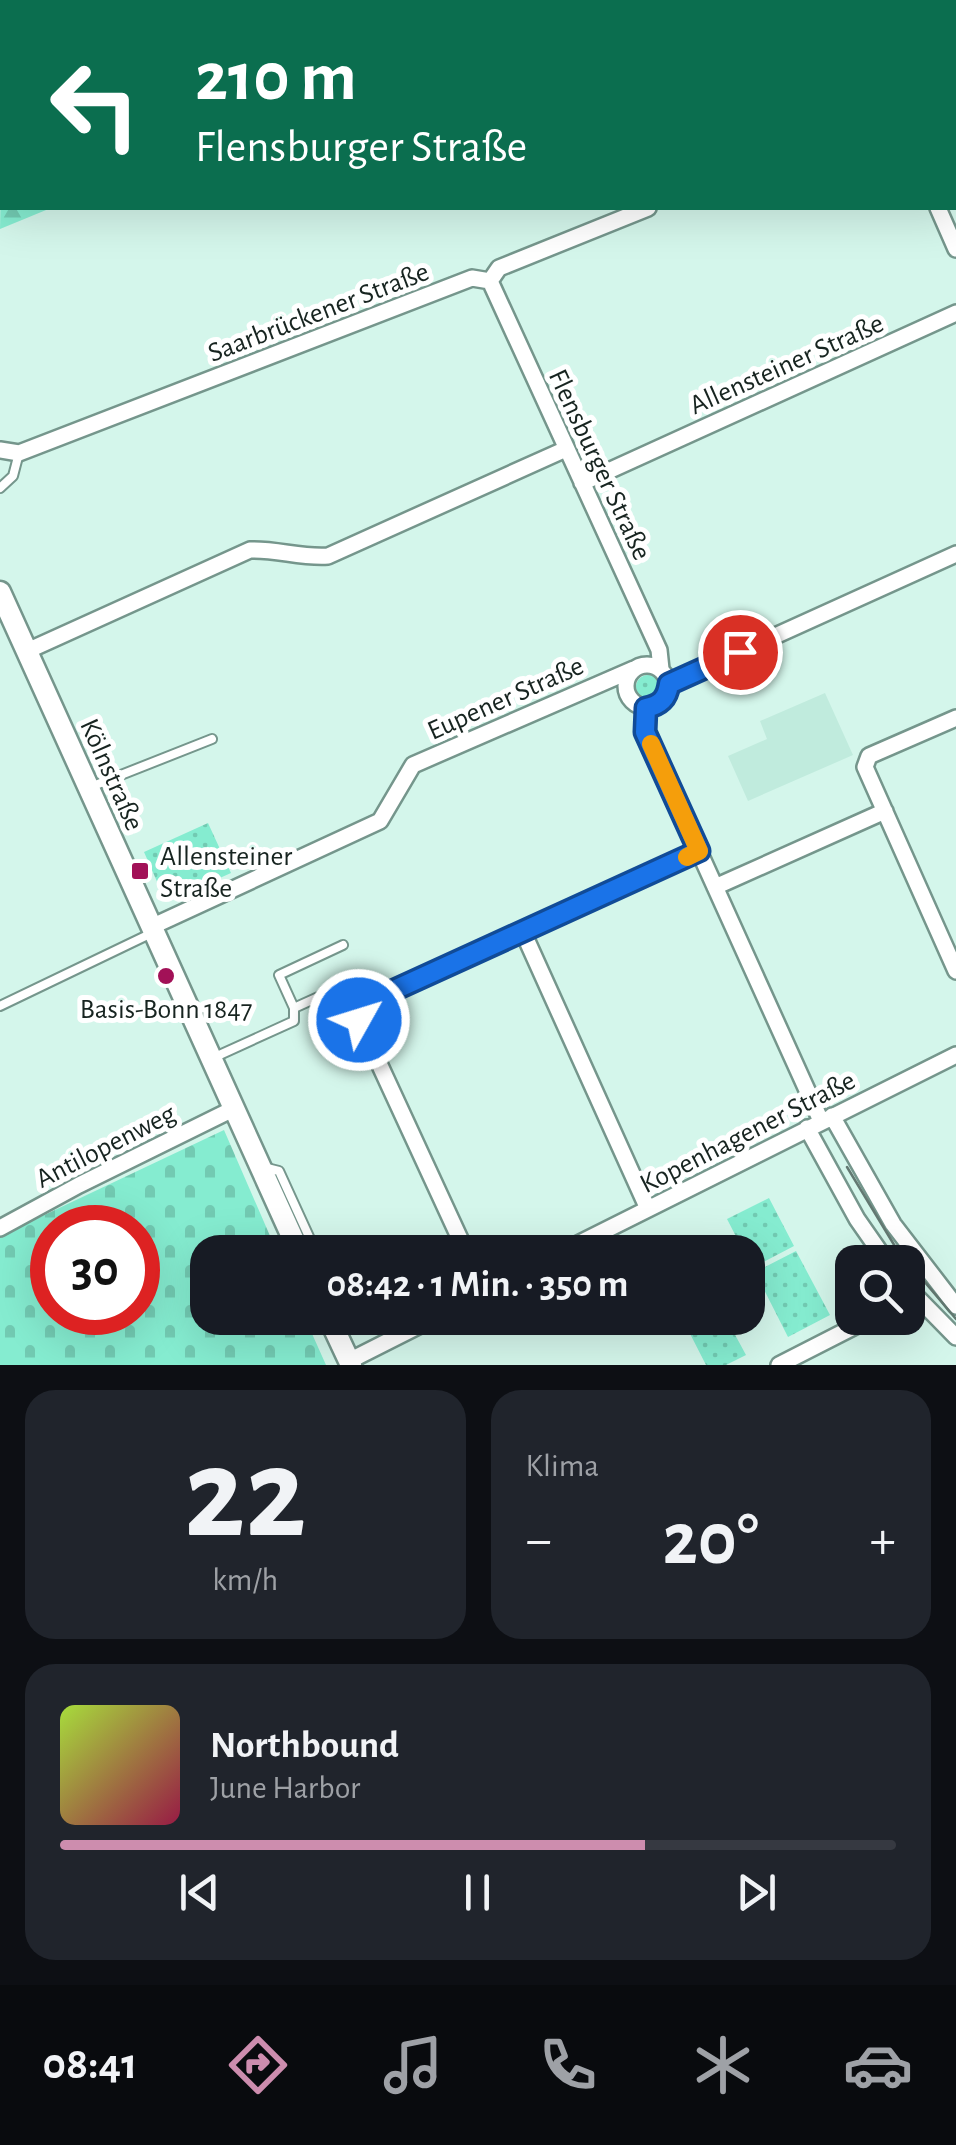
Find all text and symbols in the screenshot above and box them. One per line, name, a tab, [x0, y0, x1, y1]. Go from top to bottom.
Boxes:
icon: left	[30, 40, 160, 170]
text: 210 m	[195, 43, 357, 113]
text: Flensburger Straße	[195, 125, 527, 170]
street label: Saarbrückener Straße	[204, 258, 433, 368]
street label: Allensteiner Straße	[686, 309, 888, 420]
street label: Flensburger Straße	[543, 365, 656, 564]
pin	[698, 610, 783, 695]
icon: arrive	[713, 625, 768, 680]
street label: Eupener Straße	[424, 652, 588, 746]
street label: Kölnstraße	[74, 715, 148, 835]
place label: Allensteiner Straße	[160, 843, 292, 903]
marker: Allensteiner Straße	[129, 860, 151, 882]
marker: Basis-Bonn 1847	[155, 965, 177, 987]
position arrow	[307, 968, 411, 1072]
place label: Basis-Bonn 1847	[80, 996, 252, 1024]
street label: Kopenhagener Straße	[636, 1066, 860, 1199]
street label: Antilopenweg	[32, 1100, 181, 1194]
speed limit sign: 30	[30, 1205, 160, 1335]
map controls	[835, 1245, 925, 1335]
button: search	[835, 1245, 925, 1335]
text: 08:42 · 1 Min. · 350 m	[326, 1266, 629, 1304]
text: 22	[184, 1431, 306, 1561]
text: Klima	[526, 1450, 599, 1482]
text: 20°	[663, 1503, 759, 1578]
text: −	[526, 1513, 552, 1568]
text: +	[870, 1513, 896, 1568]
text: km/h	[212, 1564, 278, 1596]
text: Northbound	[210, 1727, 399, 1765]
text: June Harbor	[210, 1772, 360, 1804]
icon: previous	[172, 1865, 227, 1920]
icon: pause	[450, 1865, 505, 1920]
icon: next	[729, 1865, 784, 1920]
icon: directions	[223, 2030, 293, 2100]
icon: music	[378, 2030, 448, 2100]
icon: phone	[533, 2030, 603, 2100]
icon: climate	[688, 2030, 758, 2100]
icon: car	[843, 2030, 913, 2100]
text: 08:41	[43, 2042, 137, 2087]

